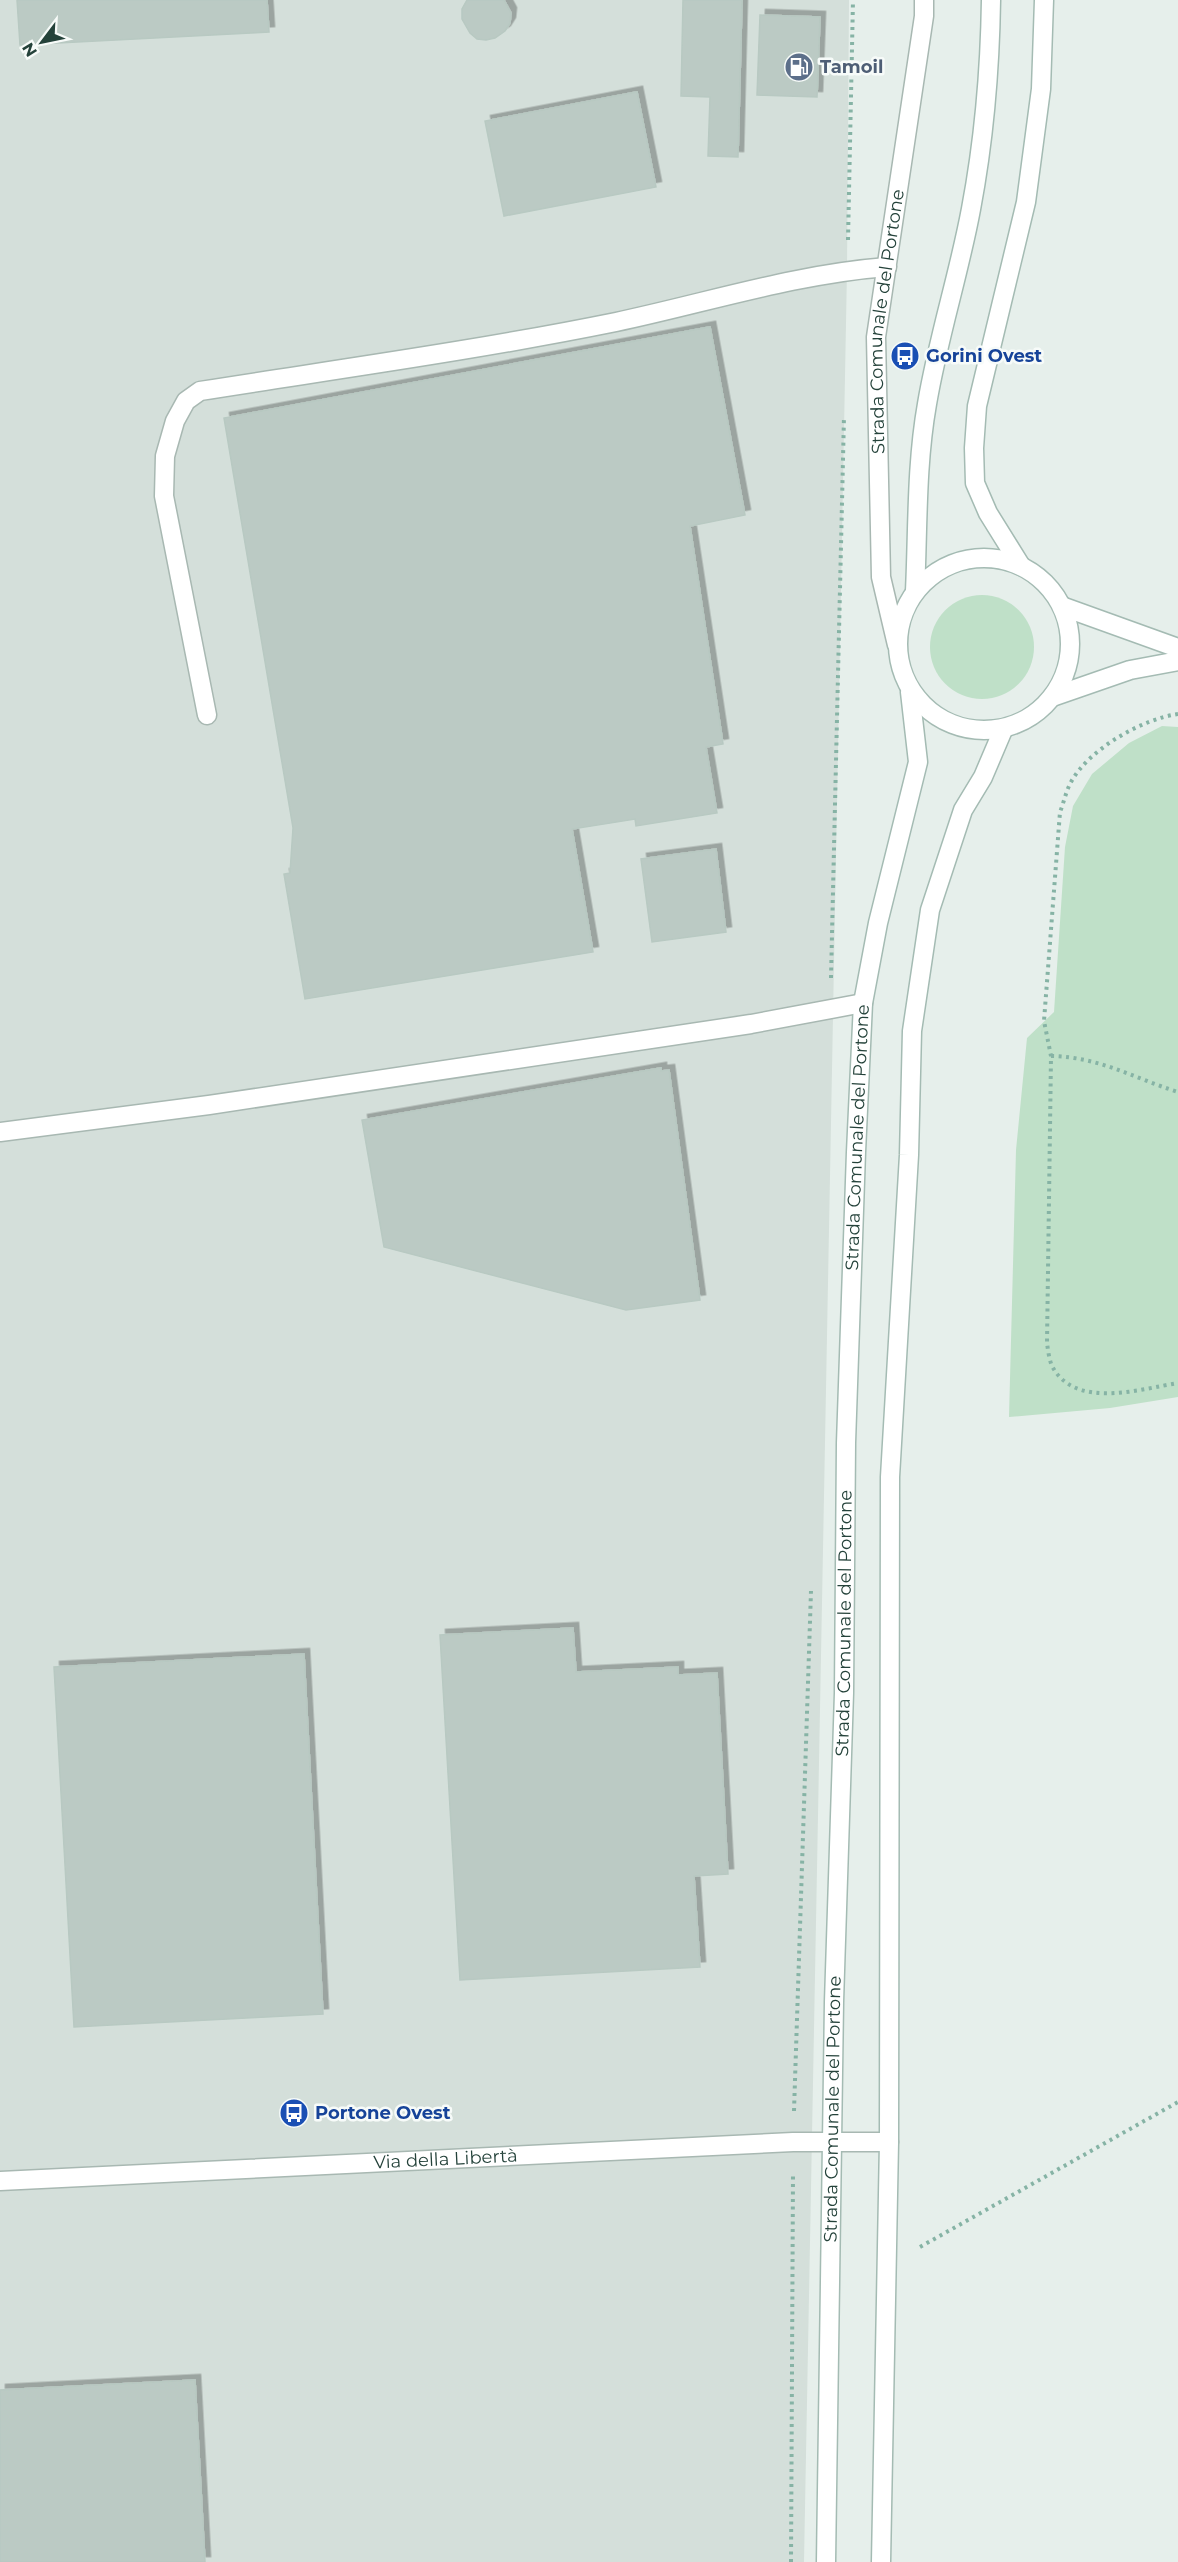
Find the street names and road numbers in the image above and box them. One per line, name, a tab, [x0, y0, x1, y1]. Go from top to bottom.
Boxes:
street label: Strada Comunale del Portone	[865, 187, 909, 454]
street label: Strada Comunale del Portone	[841, 1004, 874, 1271]
street label: Strada Comunale del Portone	[831, 1490, 857, 1757]
street label: Strada Comunale del Portone	[820, 1975, 846, 2243]
street label: Via della Libertà	[373, 2145, 518, 2174]

